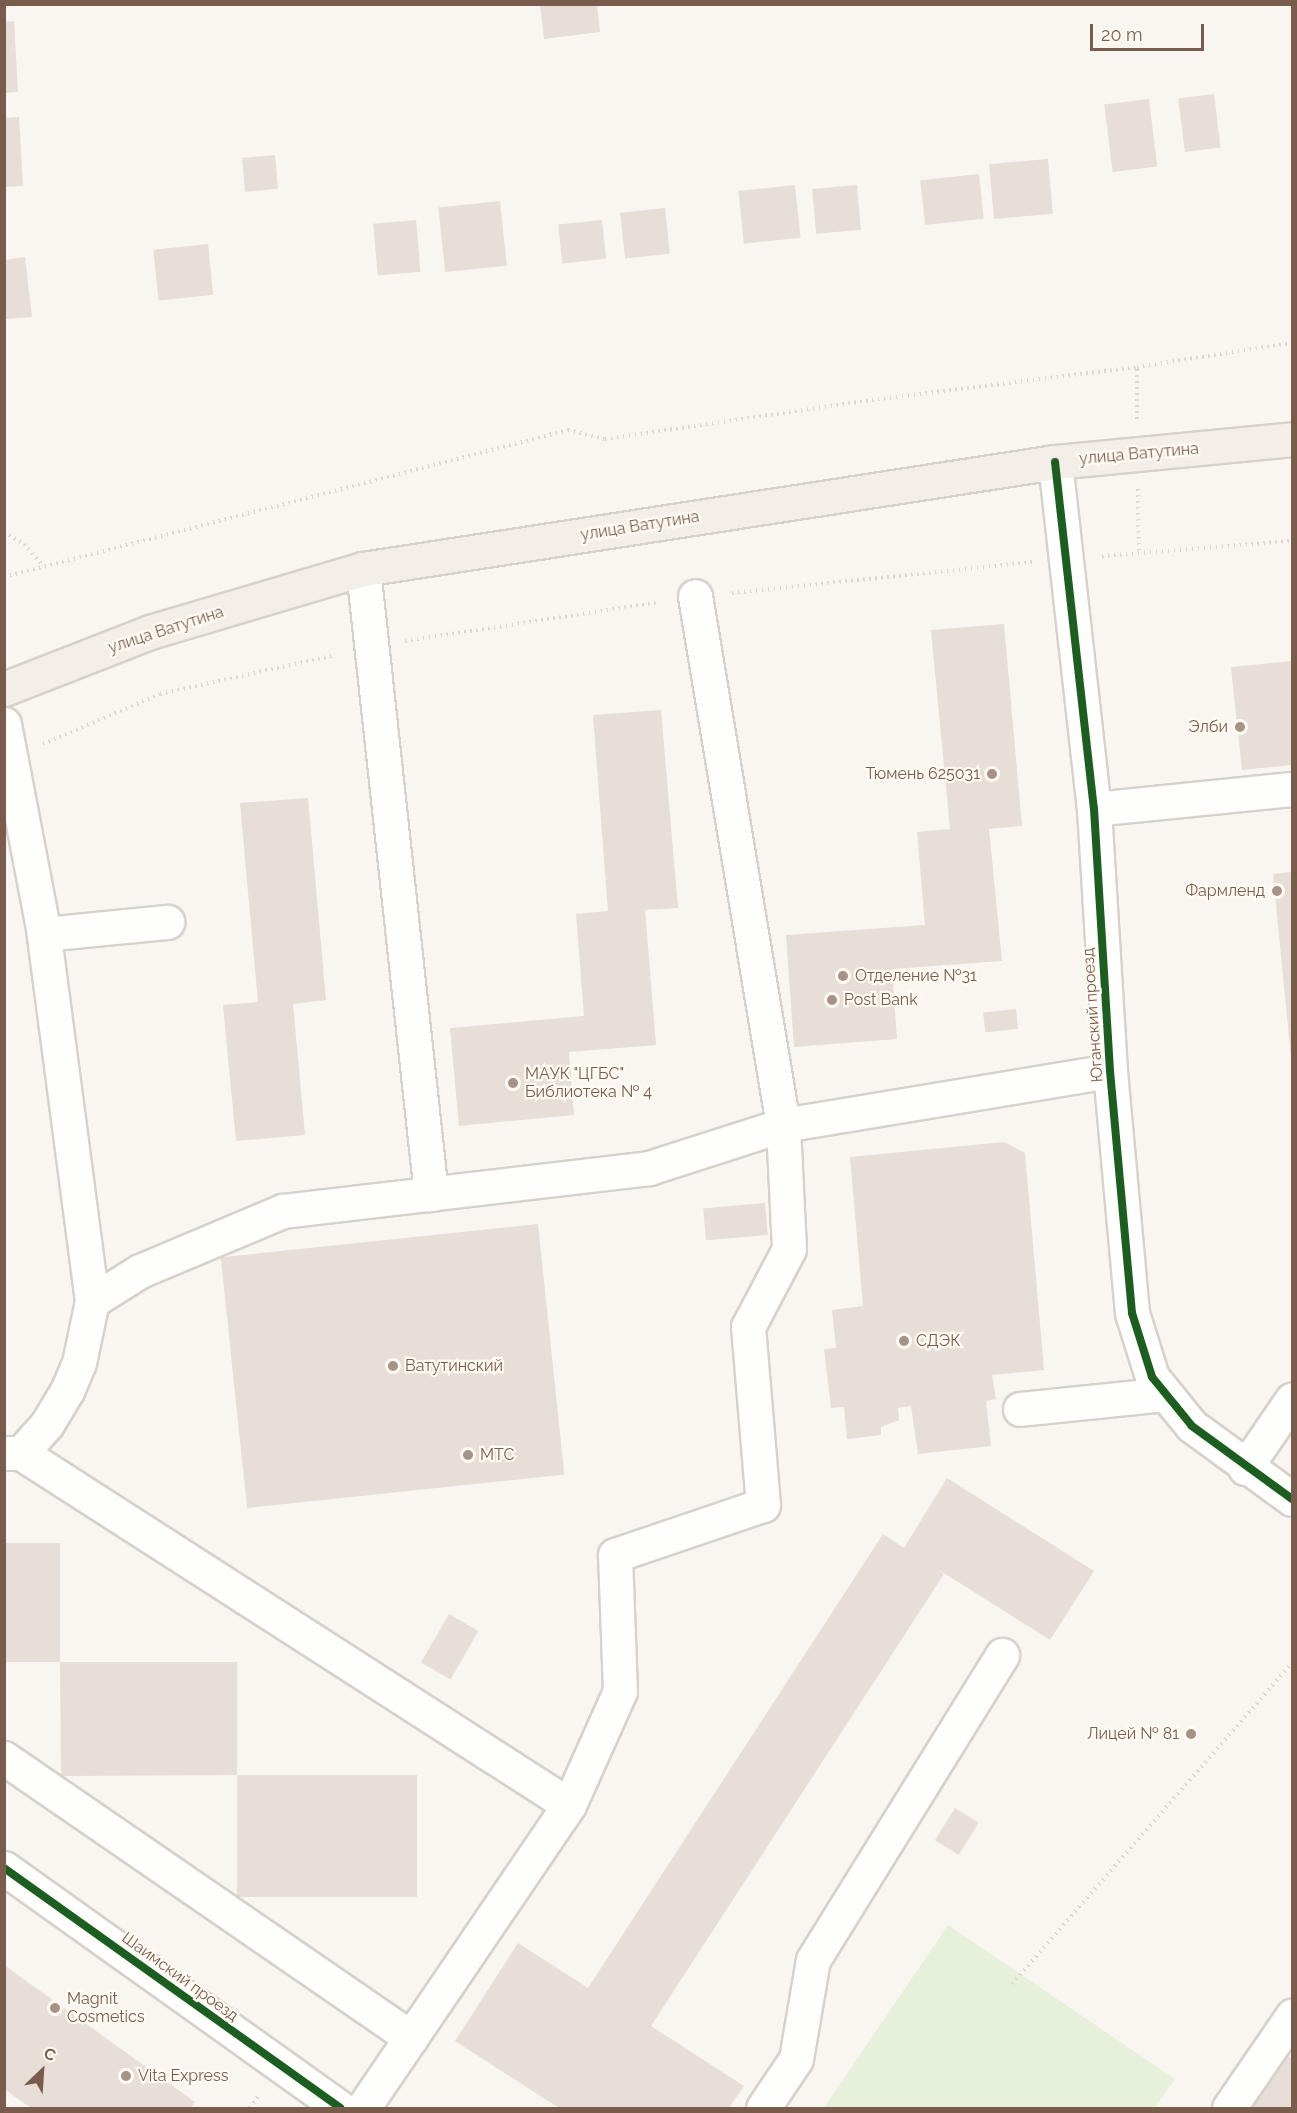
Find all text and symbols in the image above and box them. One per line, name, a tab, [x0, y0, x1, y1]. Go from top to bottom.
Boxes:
scale bar	[1093, 12, 1207, 50]
text: 20 m	[1101, 24, 1143, 45]
street label: улица Ватутина	[1078, 439, 1200, 469]
street label: улица Ватутина	[579, 507, 701, 545]
street label: улица Ватутина	[106, 602, 226, 658]
place label: Элби	[1188, 717, 1228, 737]
marker: Элби	[1233, 720, 1247, 734]
place label: Тюмень 625031	[866, 764, 980, 784]
marker: Тюмень 625031	[985, 767, 999, 781]
place label: Фармленд	[1185, 881, 1265, 901]
marker: Фармленд	[1270, 884, 1284, 898]
street label: Юганский проезд	[1079, 947, 1107, 1083]
place label: Отделение №31	[855, 966, 977, 986]
marker: Отделение №31	[836, 969, 850, 983]
place label: Post Bank	[844, 990, 918, 1010]
marker: Post Bank	[825, 993, 839, 1007]
place label: МАУК "ЦГБС" Библиотека № 4	[525, 1064, 652, 1102]
marker: МАУК "ЦГБС" Библиотека № 4	[506, 1076, 520, 1090]
place label: СДЭК	[916, 1331, 960, 1351]
marker: СДЭК	[897, 1334, 911, 1348]
place label: Ватутинский	[405, 1356, 503, 1376]
marker: Ватутинский	[386, 1359, 400, 1373]
place label: МТС	[480, 1445, 514, 1465]
marker: МТС	[461, 1448, 475, 1462]
place label: Лицей № 81	[1087, 1724, 1179, 1744]
marker: Лицей № 81	[1184, 1727, 1198, 1741]
street label: Шаимский проезд	[118, 1928, 242, 2026]
place label: Magnit Cosmetics	[67, 1989, 145, 2027]
marker: Magnit Cosmetics	[48, 2001, 62, 2015]
north arrow	[12, 2041, 72, 2101]
text: С	[41, 2043, 59, 2065]
place label: Vita Express	[138, 2066, 228, 2086]
marker: Vita Express	[119, 2069, 133, 2083]

